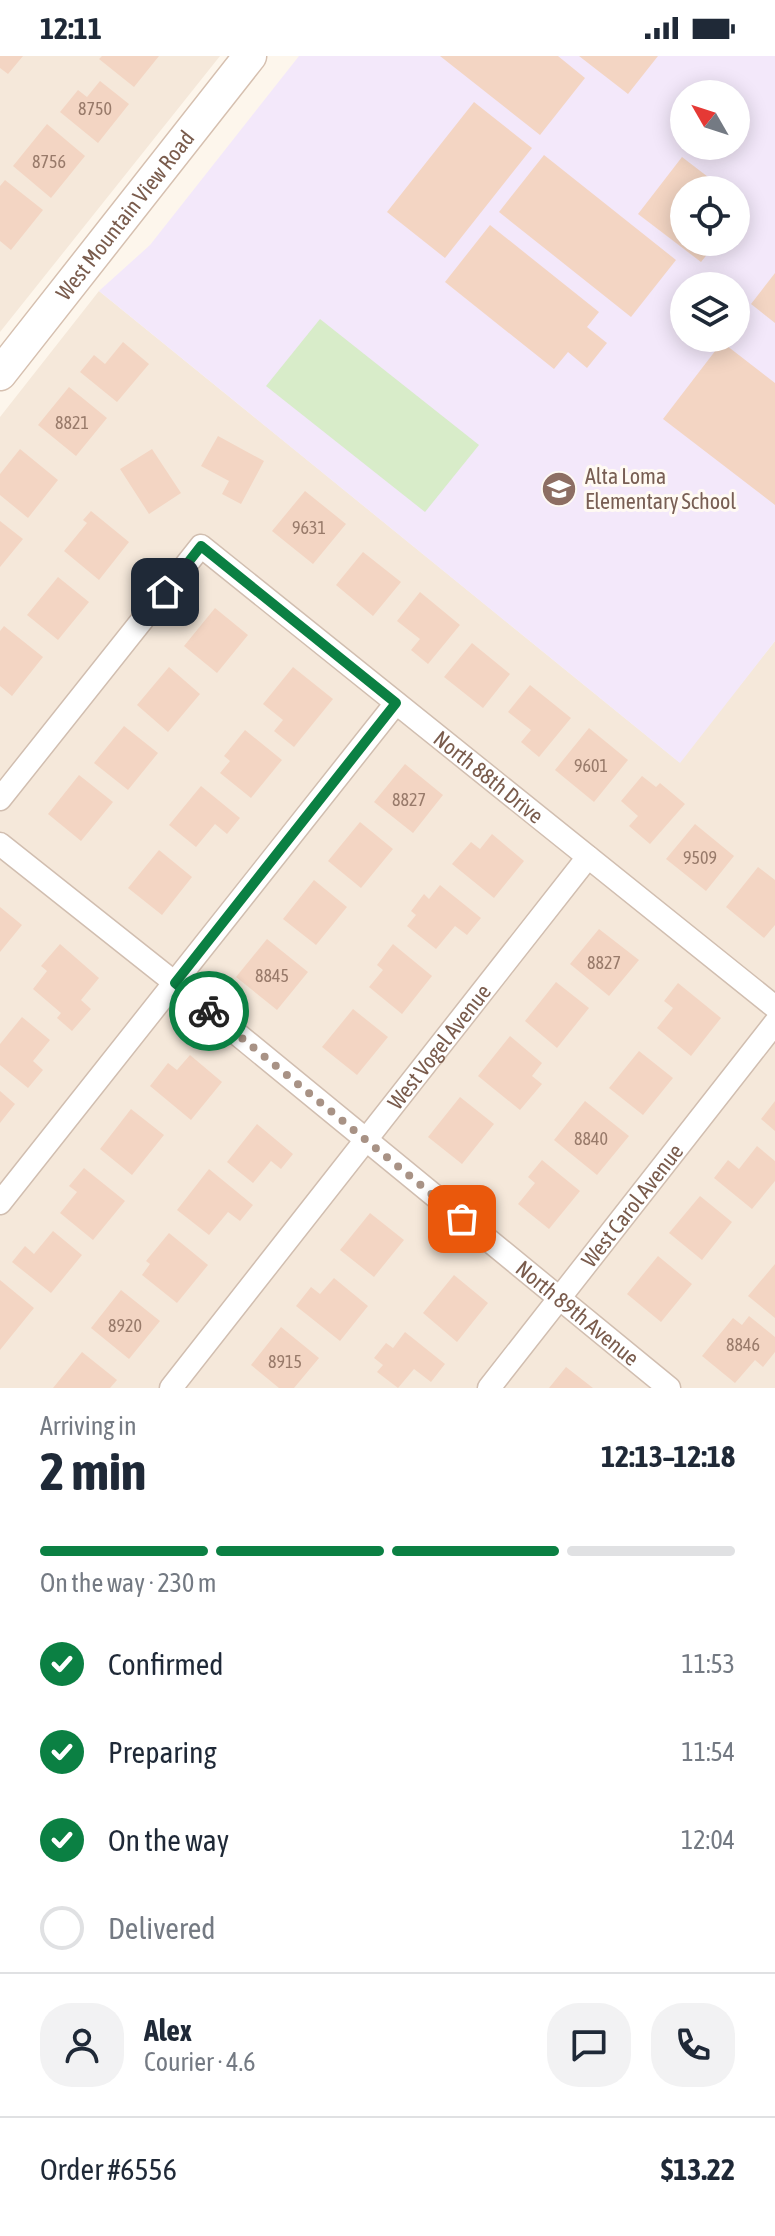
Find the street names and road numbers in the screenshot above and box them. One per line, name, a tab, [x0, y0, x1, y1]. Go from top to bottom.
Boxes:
street label: West Mountain View Road	[50, 125, 199, 305]
street label: North 88th Drive	[429, 725, 549, 829]
street label: West Vogel Avenue	[382, 979, 496, 1114]
street label: West Carol Avenue	[576, 1139, 688, 1272]
street label: North 89th Avenue	[511, 1255, 644, 1371]

